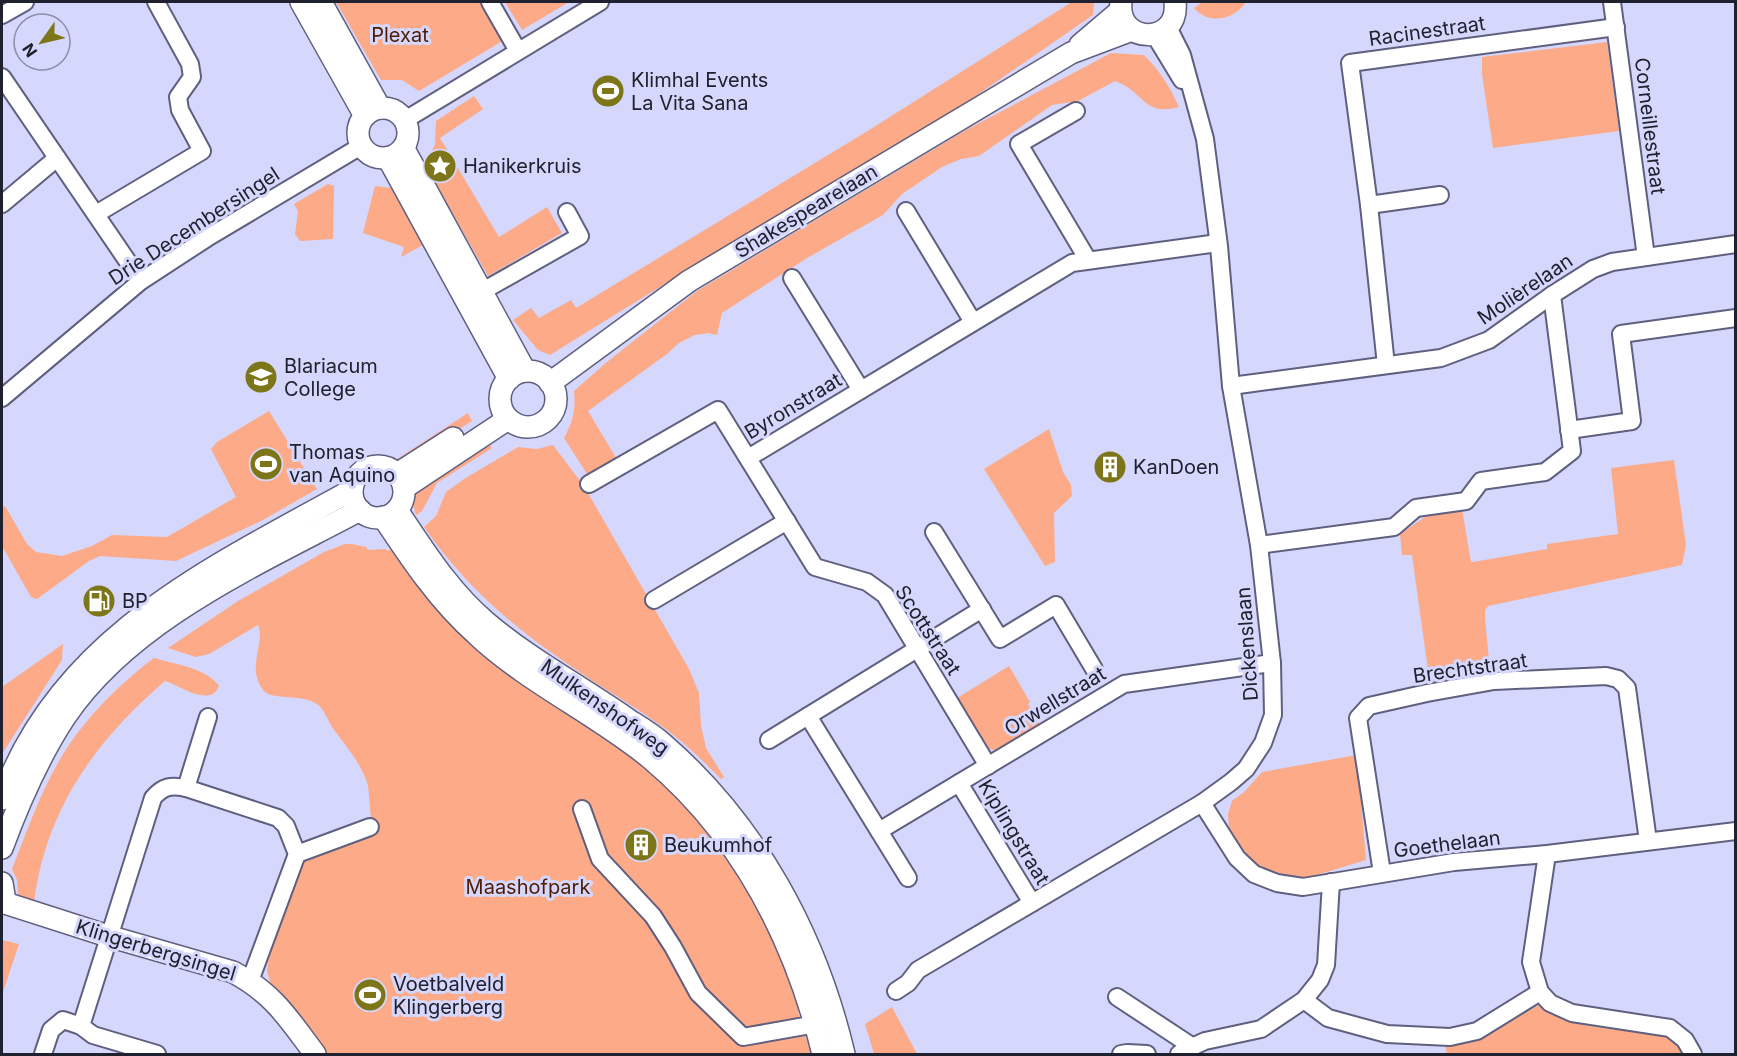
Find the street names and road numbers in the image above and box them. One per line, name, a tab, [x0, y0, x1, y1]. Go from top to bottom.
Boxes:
street label: Racinestraat	[1367, 11, 1487, 51]
street label: Corneillestraat	[1630, 56, 1670, 196]
street label: Shakespearelaan	[730, 159, 882, 263]
street label: Drie Decembersingel	[104, 162, 284, 290]
street label: Molièrelaan	[1473, 248, 1577, 330]
street label: Byronstraat	[740, 367, 846, 444]
street label: Scottstraat	[890, 581, 966, 680]
street label: Dickenslaan	[1231, 586, 1263, 702]
street label: Brechtstraat	[1411, 648, 1529, 688]
street label: Mulkenshofweg	[536, 654, 674, 760]
street label: Orwellstraat	[1000, 661, 1110, 741]
street label: Kiplingstraat	[973, 775, 1055, 889]
street label: Goethelaan	[1392, 826, 1502, 862]
street label: Klingerbergsingel	[73, 914, 239, 986]

